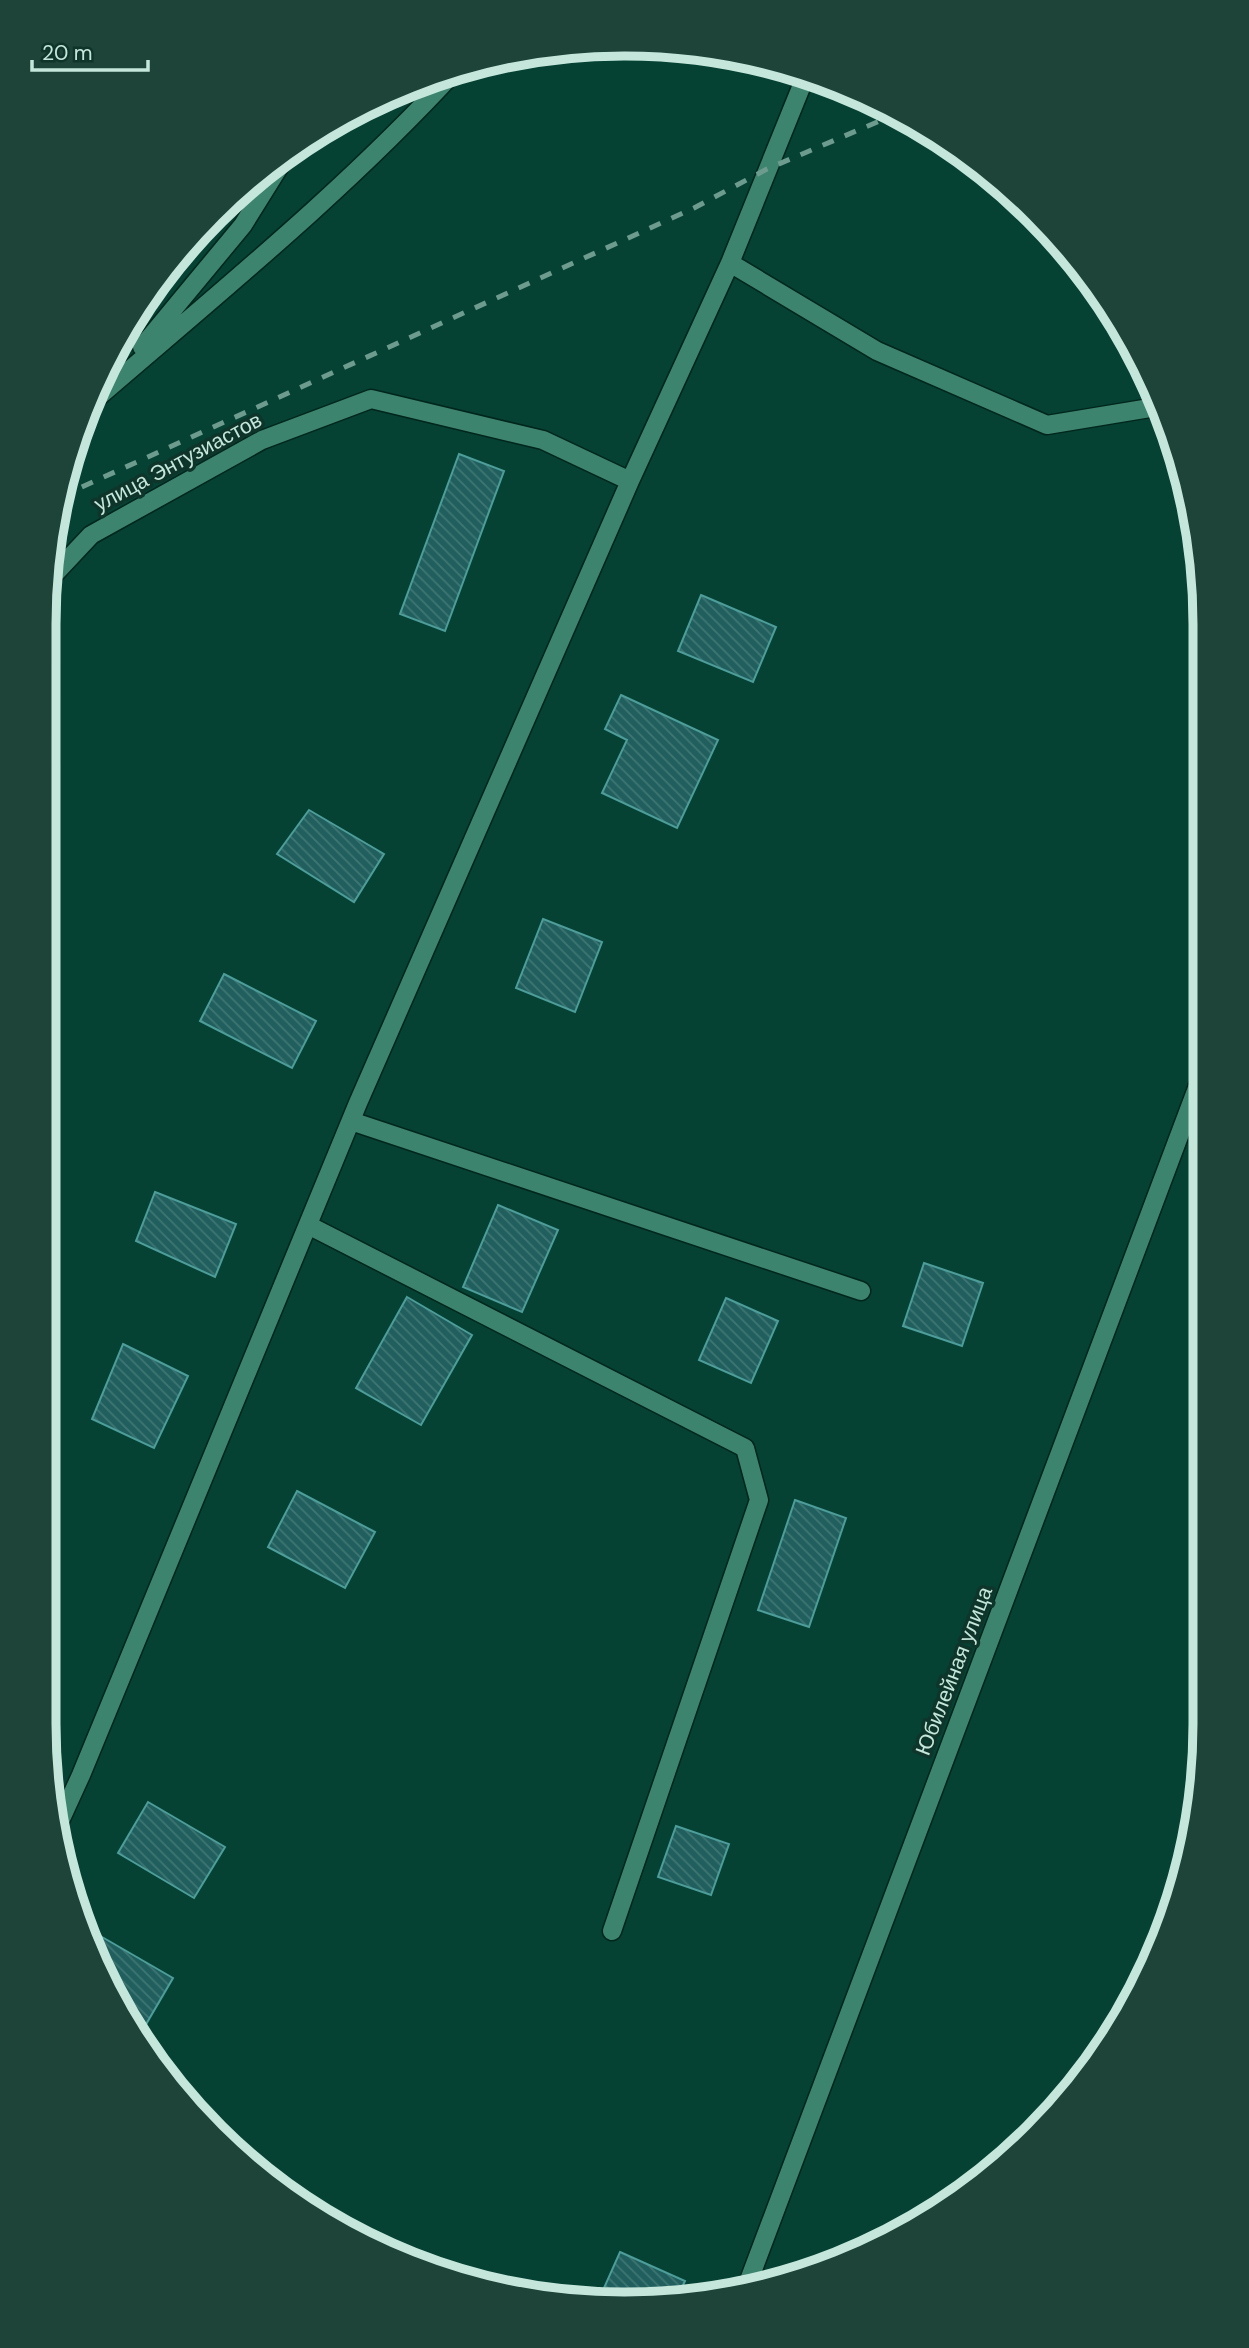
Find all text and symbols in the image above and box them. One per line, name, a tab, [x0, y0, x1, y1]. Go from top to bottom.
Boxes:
scale bar	[32, 28, 147, 72]
text: 20 m	[42, 39, 93, 67]
street label: улица Энтузиастов	[89, 406, 267, 518]
street label: Юбилейная улица	[909, 1582, 999, 1759]

